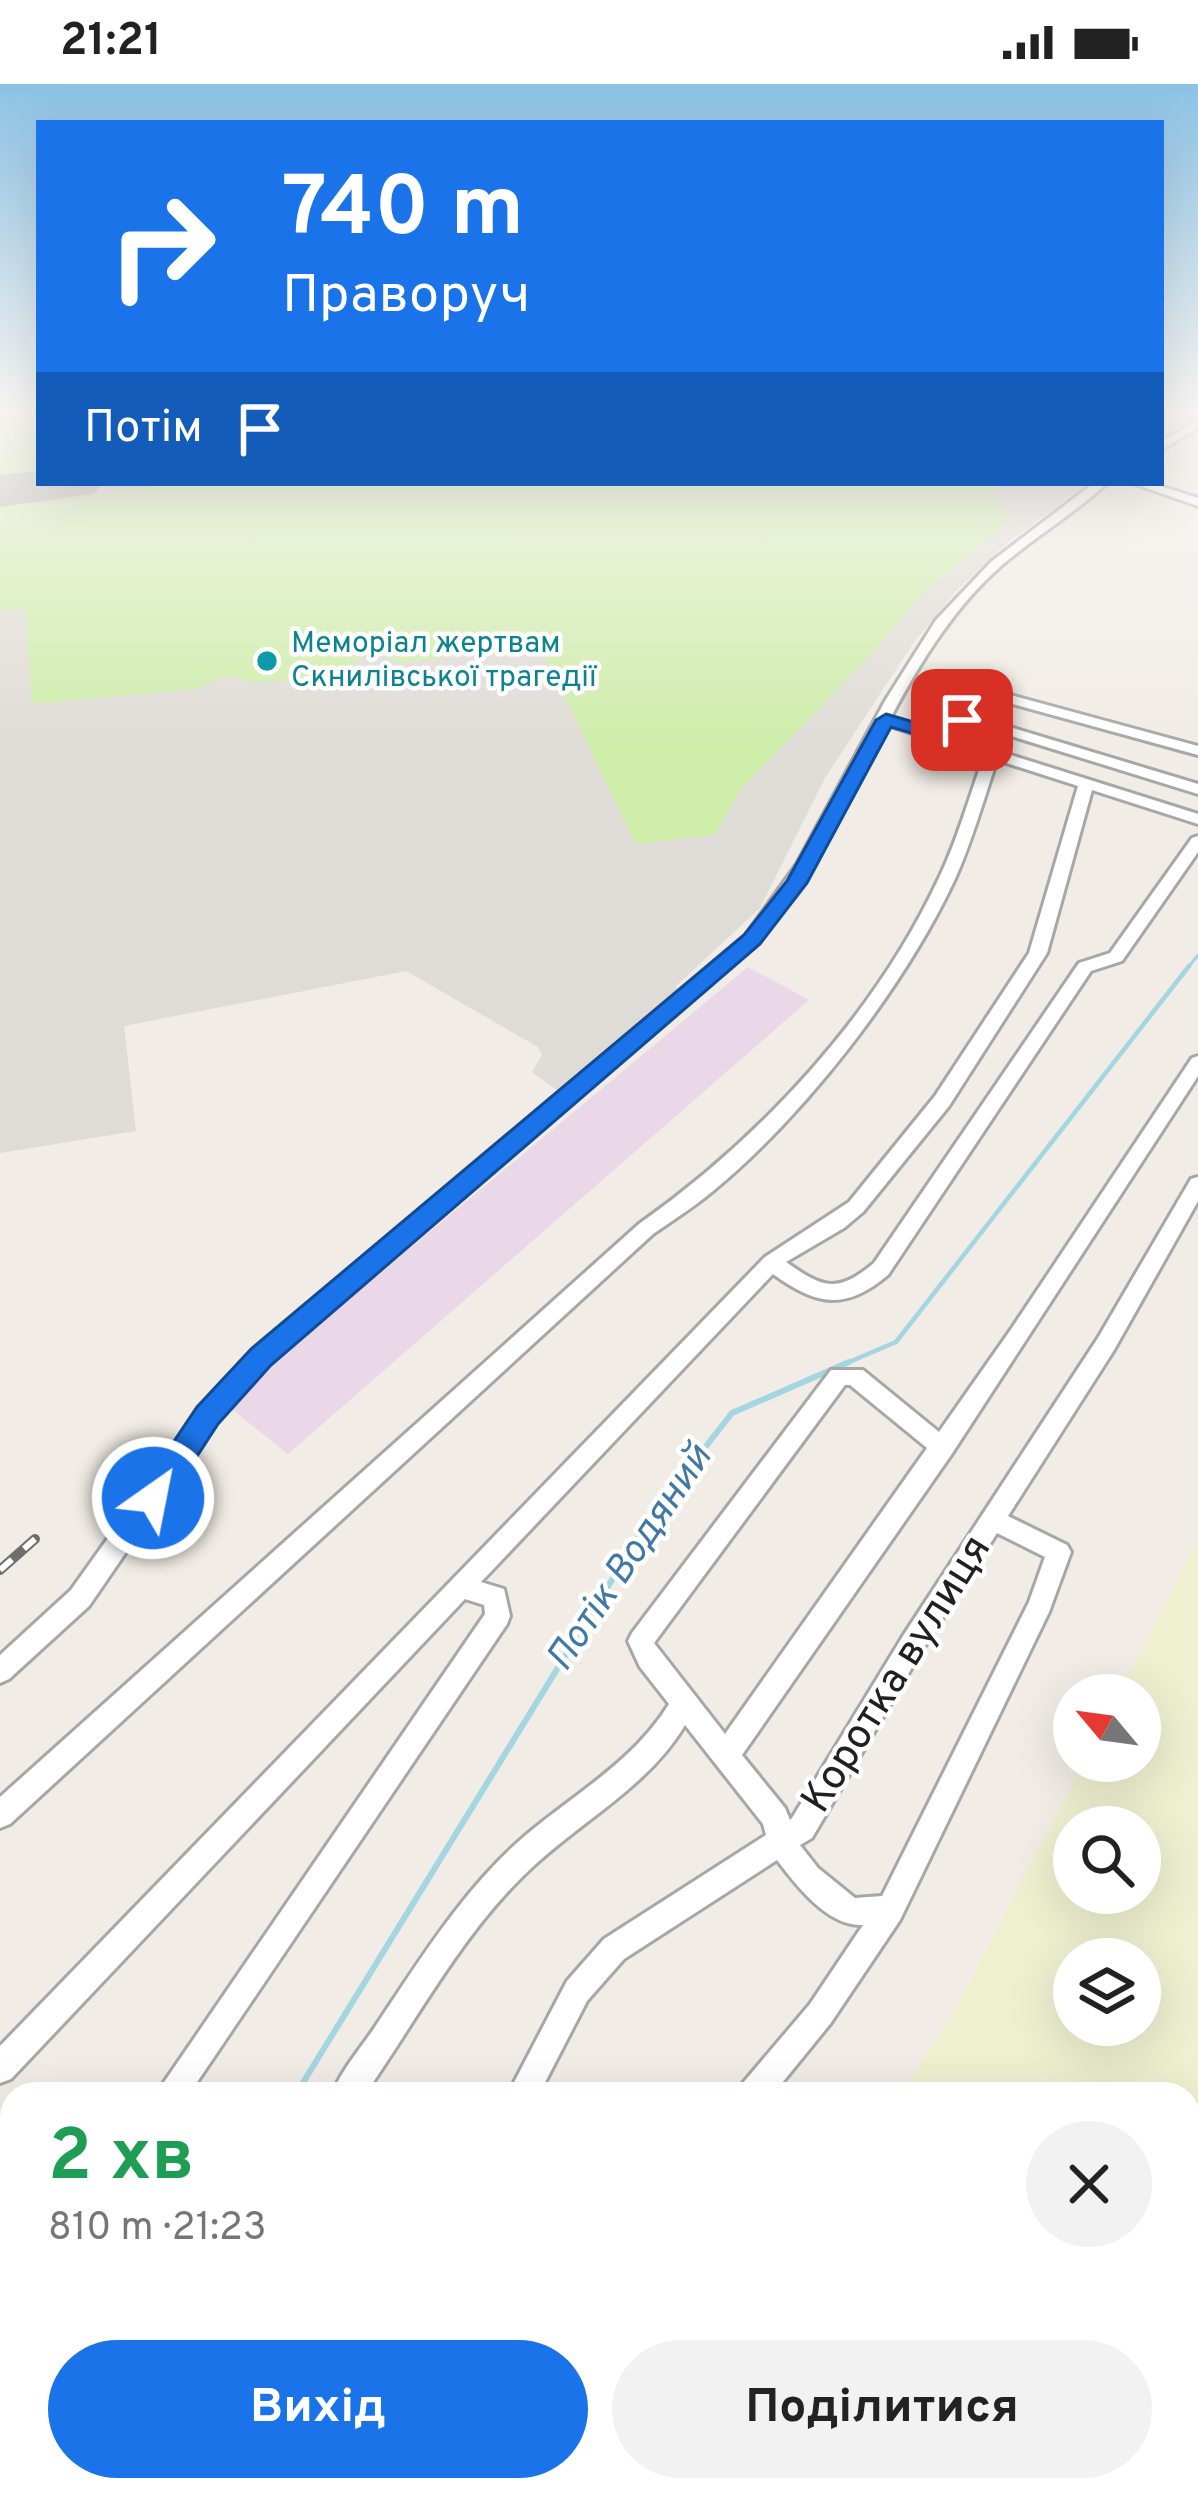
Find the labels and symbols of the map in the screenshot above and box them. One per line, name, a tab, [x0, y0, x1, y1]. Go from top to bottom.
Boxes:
place label: Меморіал жертвам Скнилівської трагедії	[291, 626, 598, 697]
marker: Меморіал жертвам Скнилівської трагедії	[254, 648, 280, 674]
pin	[911, 669, 1013, 771]
position arrow	[90, 1435, 216, 1561]
water label: Потік Водяний	[537, 1435, 726, 1682]
street label: Коротка вулиця	[791, 1526, 1005, 1824]
north arrow	[1053, 1674, 1161, 1782]

